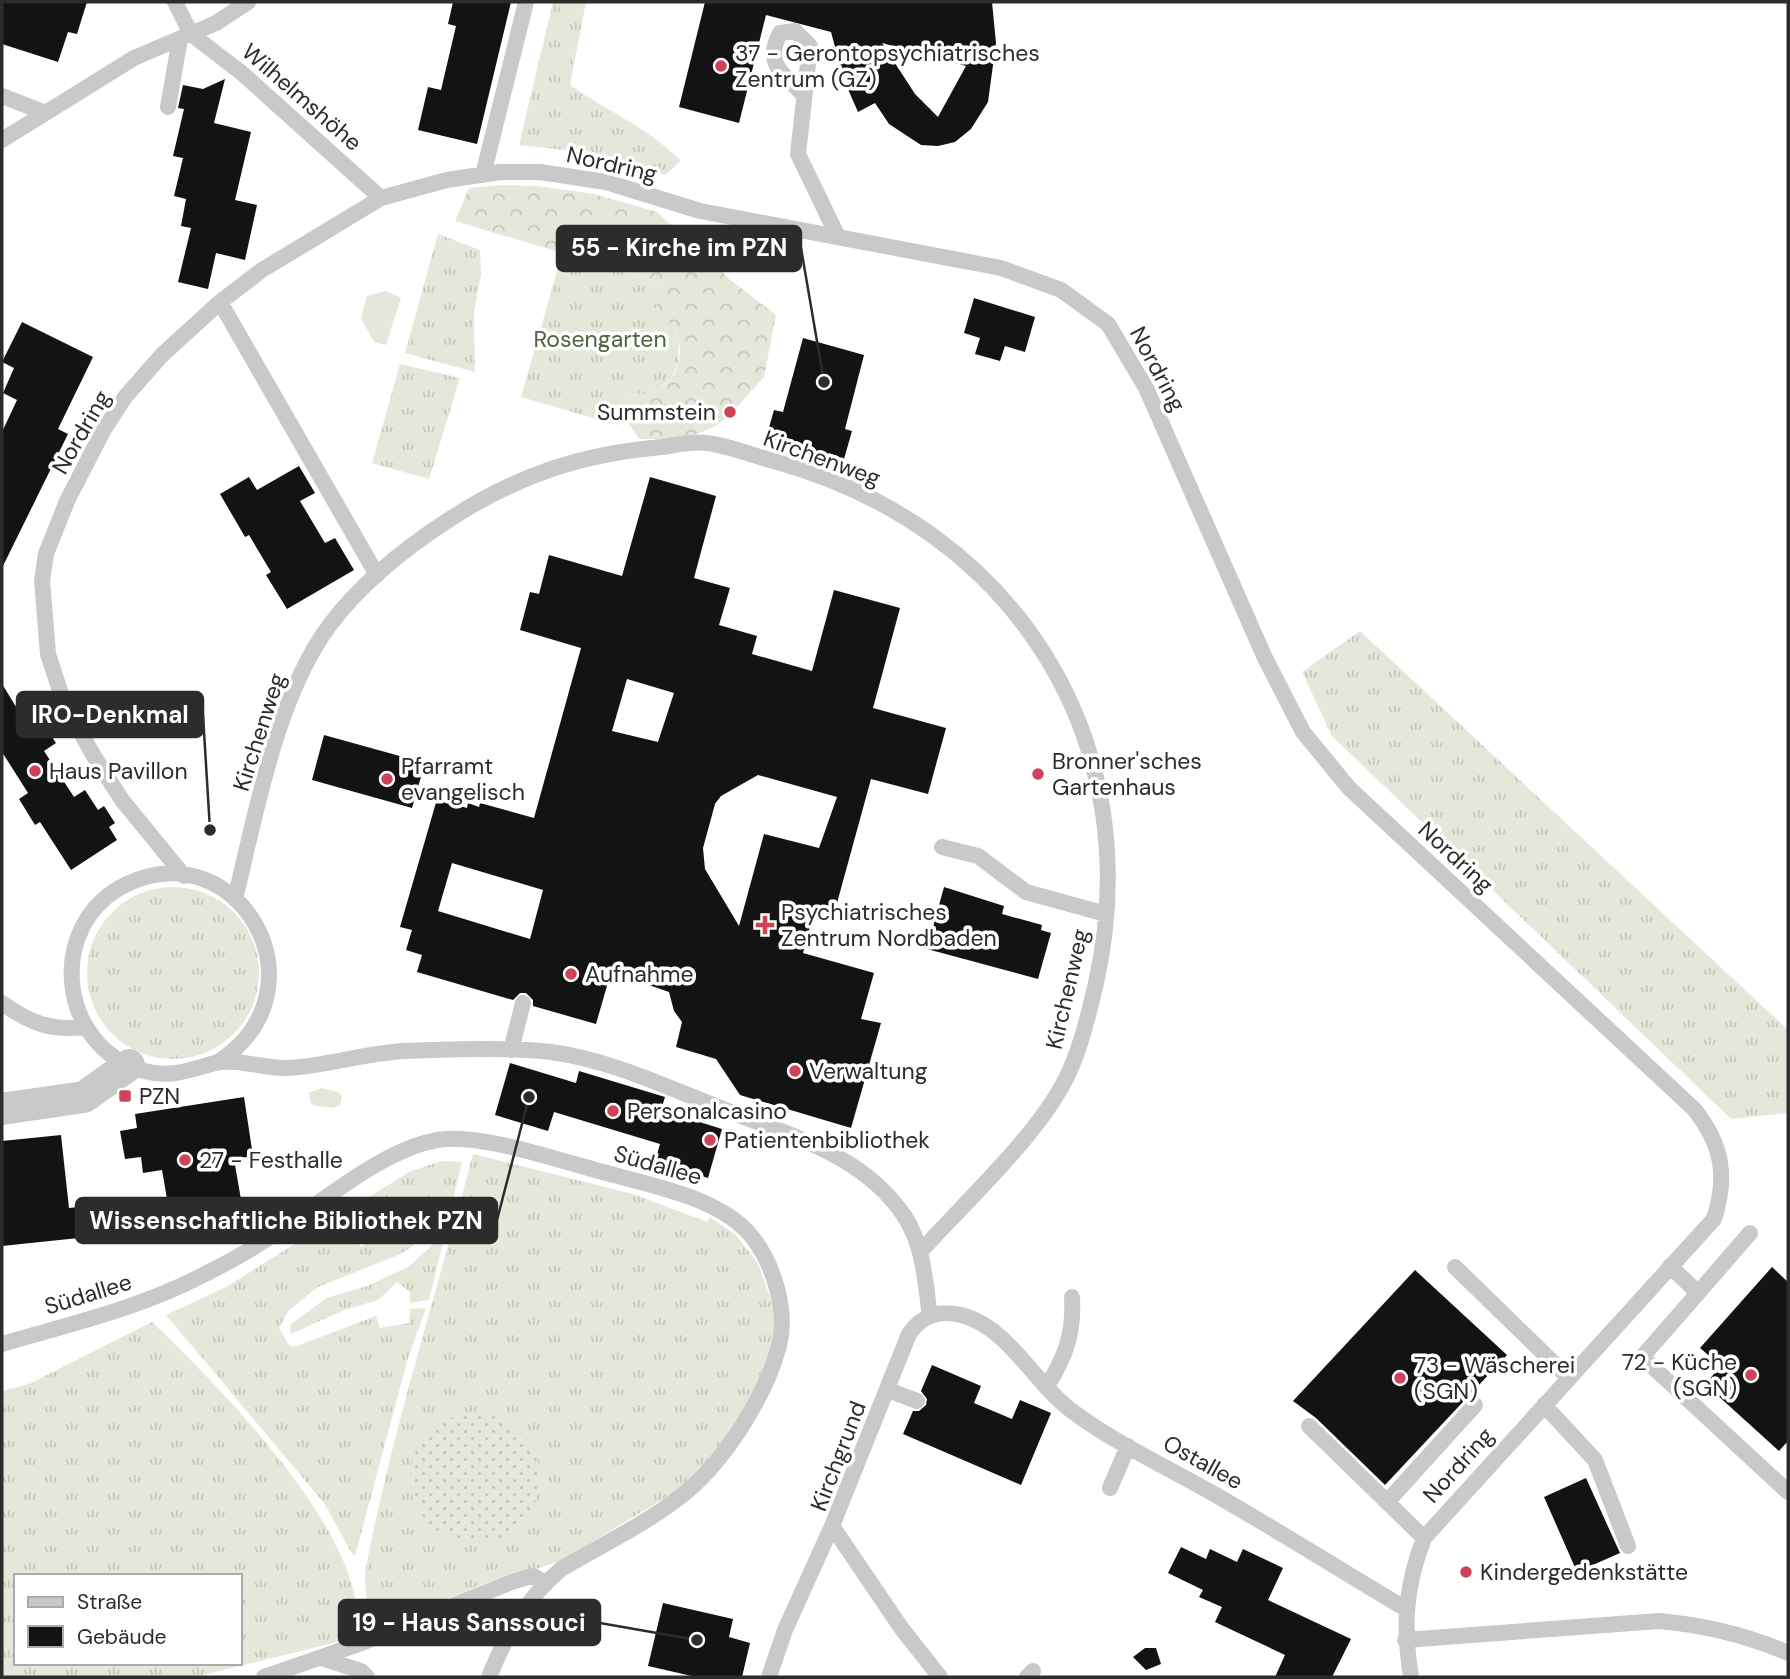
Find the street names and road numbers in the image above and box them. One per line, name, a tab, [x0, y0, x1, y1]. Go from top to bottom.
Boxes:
street label: Wilhelmshöhe	[236, 37, 368, 157]
street label: Nordring	[564, 139, 660, 189]
street label: Nordring	[1123, 321, 1193, 417]
street label: Nordring	[45, 384, 117, 479]
street label: Kirchenweg	[759, 423, 885, 493]
street label: Kirchenweg	[226, 669, 292, 795]
street label: Nordring	[1412, 815, 1500, 899]
street label: Kirchenweg	[1039, 926, 1095, 1052]
street label: Südallee	[611, 1138, 705, 1192]
street label: Südallee	[41, 1267, 135, 1321]
street label: Kirchgrund	[803, 1397, 873, 1515]
street label: Nordring	[1416, 1421, 1500, 1509]
street label: Ostallee	[1158, 1428, 1248, 1496]

